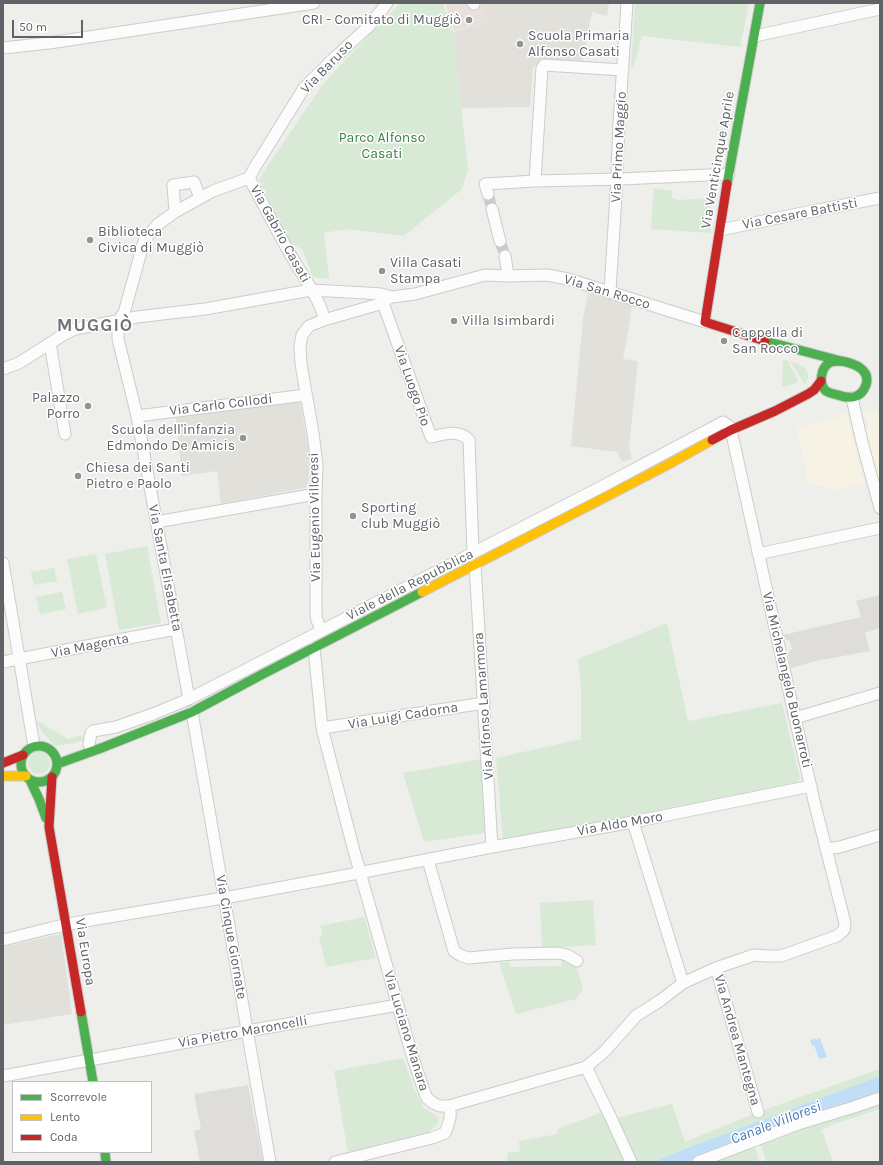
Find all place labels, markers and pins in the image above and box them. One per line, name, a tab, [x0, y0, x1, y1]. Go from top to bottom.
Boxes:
place label: CRI - Comitato di Muggiò	[302, 12, 461, 28]
marker: CRI - Comitato di Muggiò	[464, 15, 474, 25]
place label: Scuola Primaria Alfonso Casati	[528, 28, 629, 60]
marker: Scuola Primaria Alfonso Casati	[515, 39, 525, 49]
place label: Biblioteca Civica di Muggiò	[98, 224, 204, 256]
marker: Biblioteca Civica di Muggiò	[85, 235, 95, 245]
place label: Villa Casati Stampa	[390, 255, 462, 288]
marker: Villa Casati Stampa	[377, 266, 387, 276]
place label: Villa Isimbardi	[462, 313, 555, 329]
marker: Villa Isimbardi	[449, 316, 459, 326]
place label: Cappella di San Rocco	[732, 325, 803, 358]
marker: Cappella di San Rocco	[719, 336, 729, 346]
place label: Palazzo Porro	[32, 390, 80, 422]
marker: Palazzo Porro	[83, 401, 93, 411]
place label: Scuola dell'infanzia Edmondo De Amicis	[107, 422, 235, 454]
marker: Scuola dell'infanzia Edmondo De Amicis	[238, 433, 248, 443]
place label: Chiesa dei Santi Pietro e Paolo	[86, 460, 190, 492]
marker: Chiesa dei Santi Pietro e Paolo	[73, 471, 83, 481]
place label: Sporting club Muggiò	[361, 500, 440, 532]
marker: Sporting club Muggiò	[348, 511, 358, 521]

